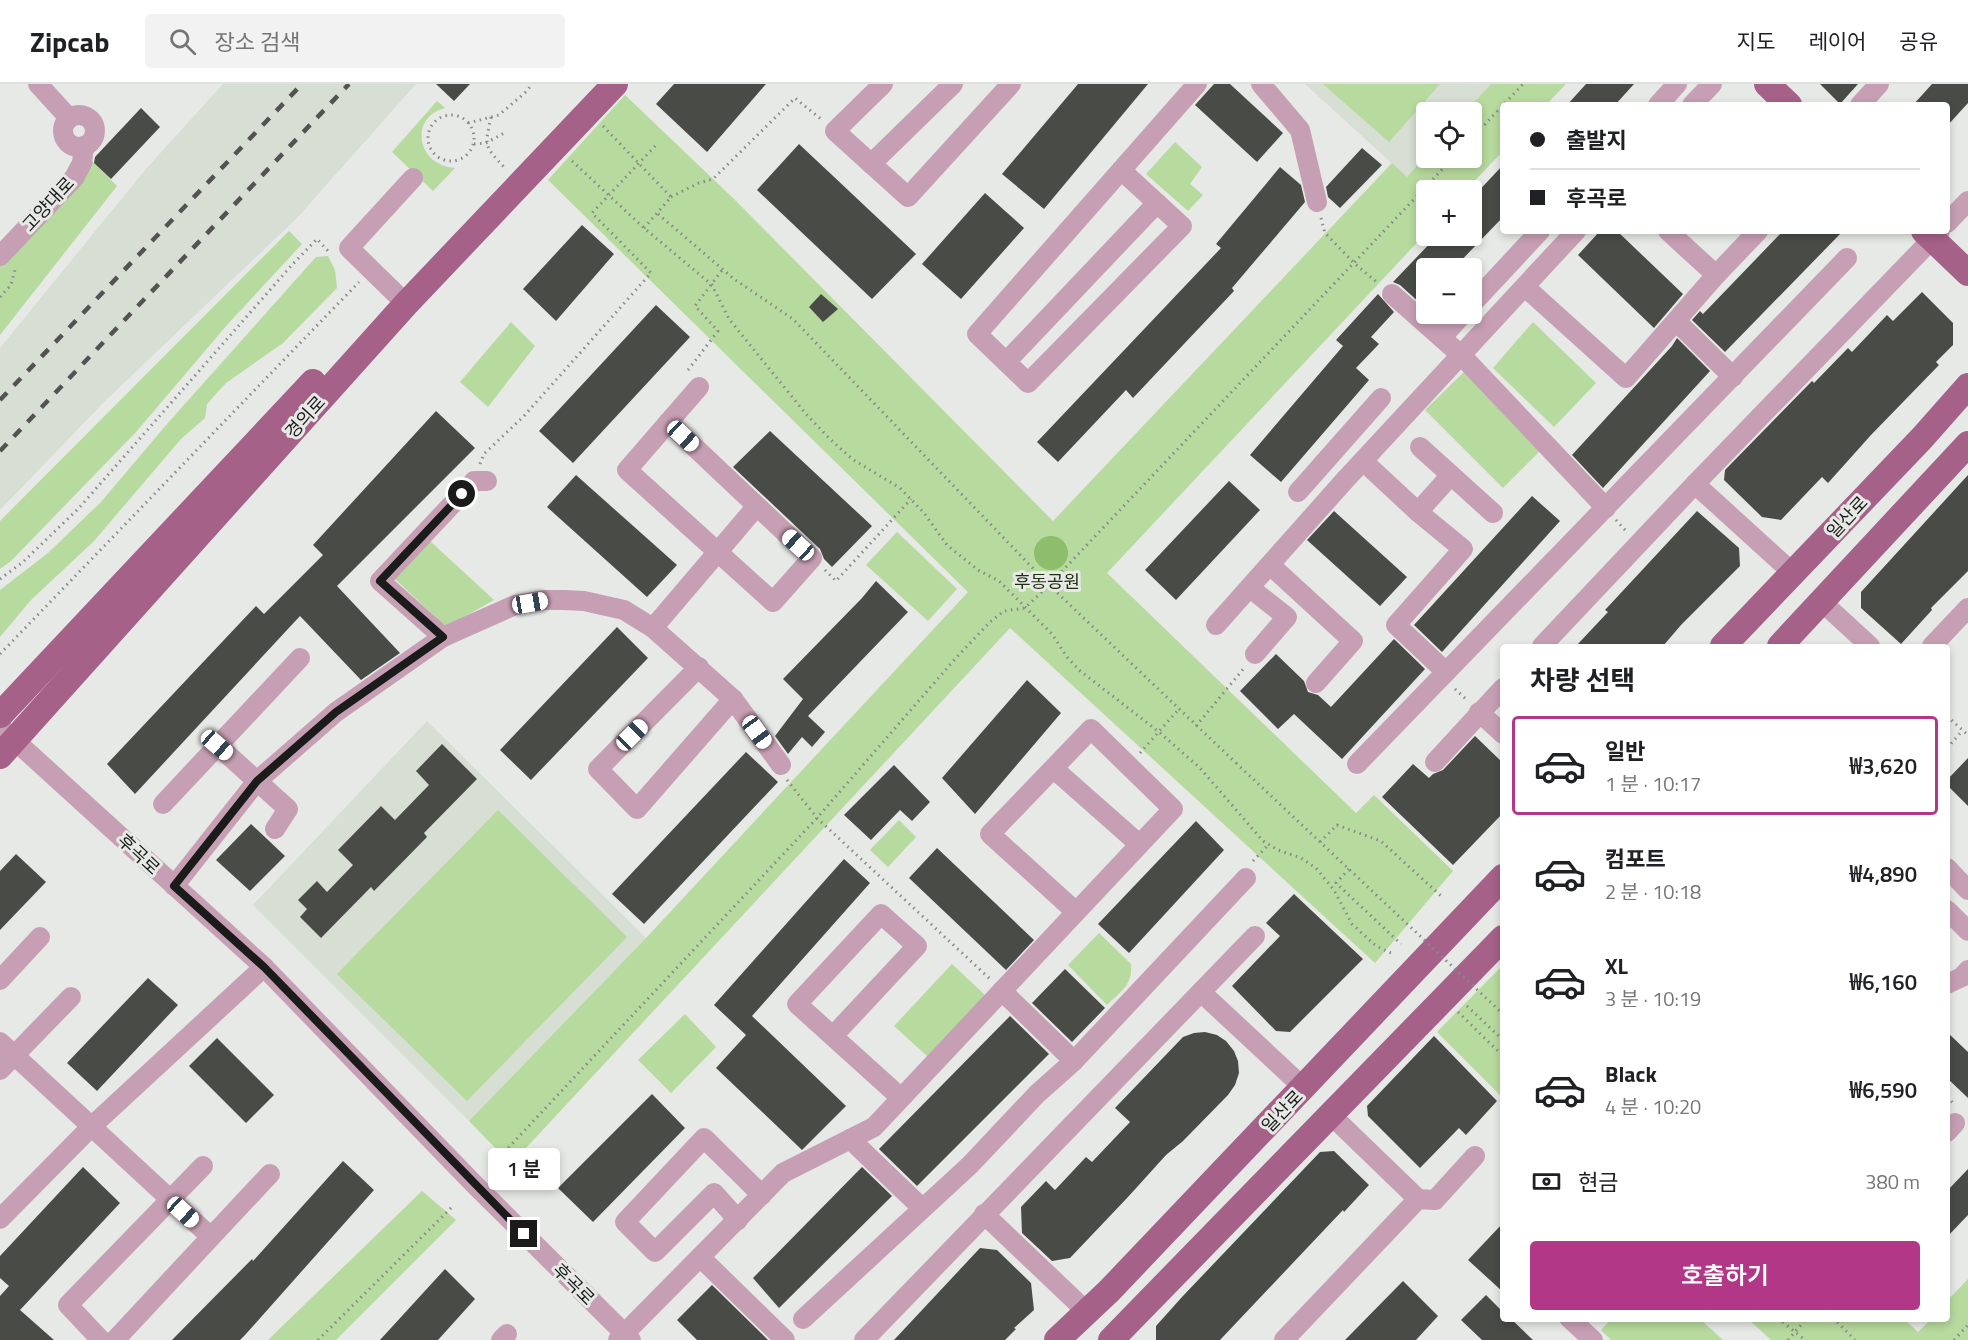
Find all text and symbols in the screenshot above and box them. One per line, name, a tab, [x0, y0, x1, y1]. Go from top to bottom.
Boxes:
search box	[145, 14, 565, 68]
text: Zipcab	[30, 20, 109, 63]
icon: search	[166, 25, 199, 58]
text: 장소 검색	[214, 25, 300, 59]
text: 지도	[1737, 25, 1775, 57]
text: 레이어	[1808, 25, 1866, 57]
text: 공유	[1899, 25, 1938, 57]
map controls	[1416, 102, 1482, 324]
button: locate	[1416, 102, 1482, 168]
text: 출발지	[1566, 123, 1627, 157]
street label: 고양대로	[16, 171, 80, 237]
button: +	[1416, 180, 1482, 246]
text: 후곡로	[1566, 181, 1627, 215]
button: −	[1416, 258, 1482, 324]
street label: 경의로	[278, 390, 332, 444]
car	[664, 417, 702, 455]
route start	[448, 480, 475, 507]
street label: 일산로	[1820, 490, 1874, 544]
car	[779, 526, 817, 564]
park label: 후동공원	[1014, 568, 1080, 595]
car	[511, 591, 549, 615]
text: 차량 선택	[1530, 659, 1635, 700]
car	[739, 712, 775, 752]
car	[613, 716, 651, 754]
car	[198, 726, 236, 764]
text: 일반	[1605, 734, 1645, 768]
icon: car	[1533, 739, 1587, 793]
text: ₩3,620	[1850, 749, 1917, 783]
text: 1 분 · 10:17	[1605, 768, 1701, 799]
street label: 후곡로	[112, 827, 166, 881]
text: 컴포트	[1605, 842, 1666, 876]
icon: car	[1533, 847, 1587, 901]
text: ₩4,890	[1850, 857, 1917, 891]
text: 2 분 · 10:18	[1605, 876, 1701, 907]
text: XL	[1605, 949, 1628, 983]
icon: car	[1533, 955, 1587, 1009]
text: ₩6,160	[1850, 965, 1917, 999]
text: 3 분 · 10:19	[1605, 983, 1701, 1014]
text: Black	[1605, 1057, 1657, 1091]
icon: car	[1533, 1063, 1587, 1117]
text: ₩6,590	[1850, 1073, 1917, 1107]
street label: 일산로	[1255, 1084, 1309, 1138]
text: 4 분 · 10:20	[1605, 1091, 1701, 1122]
callout: 1 분	[488, 1147, 560, 1189]
text: 1 분	[507, 1153, 541, 1184]
icon: cash	[1530, 1165, 1563, 1198]
text: 현금	[1578, 1165, 1618, 1199]
text: 380 m	[1865, 1166, 1920, 1197]
car	[164, 1193, 202, 1231]
route end	[510, 1220, 537, 1247]
button: 호출하기	[1530, 1241, 1920, 1310]
street label: 후곡로	[547, 1257, 601, 1311]

